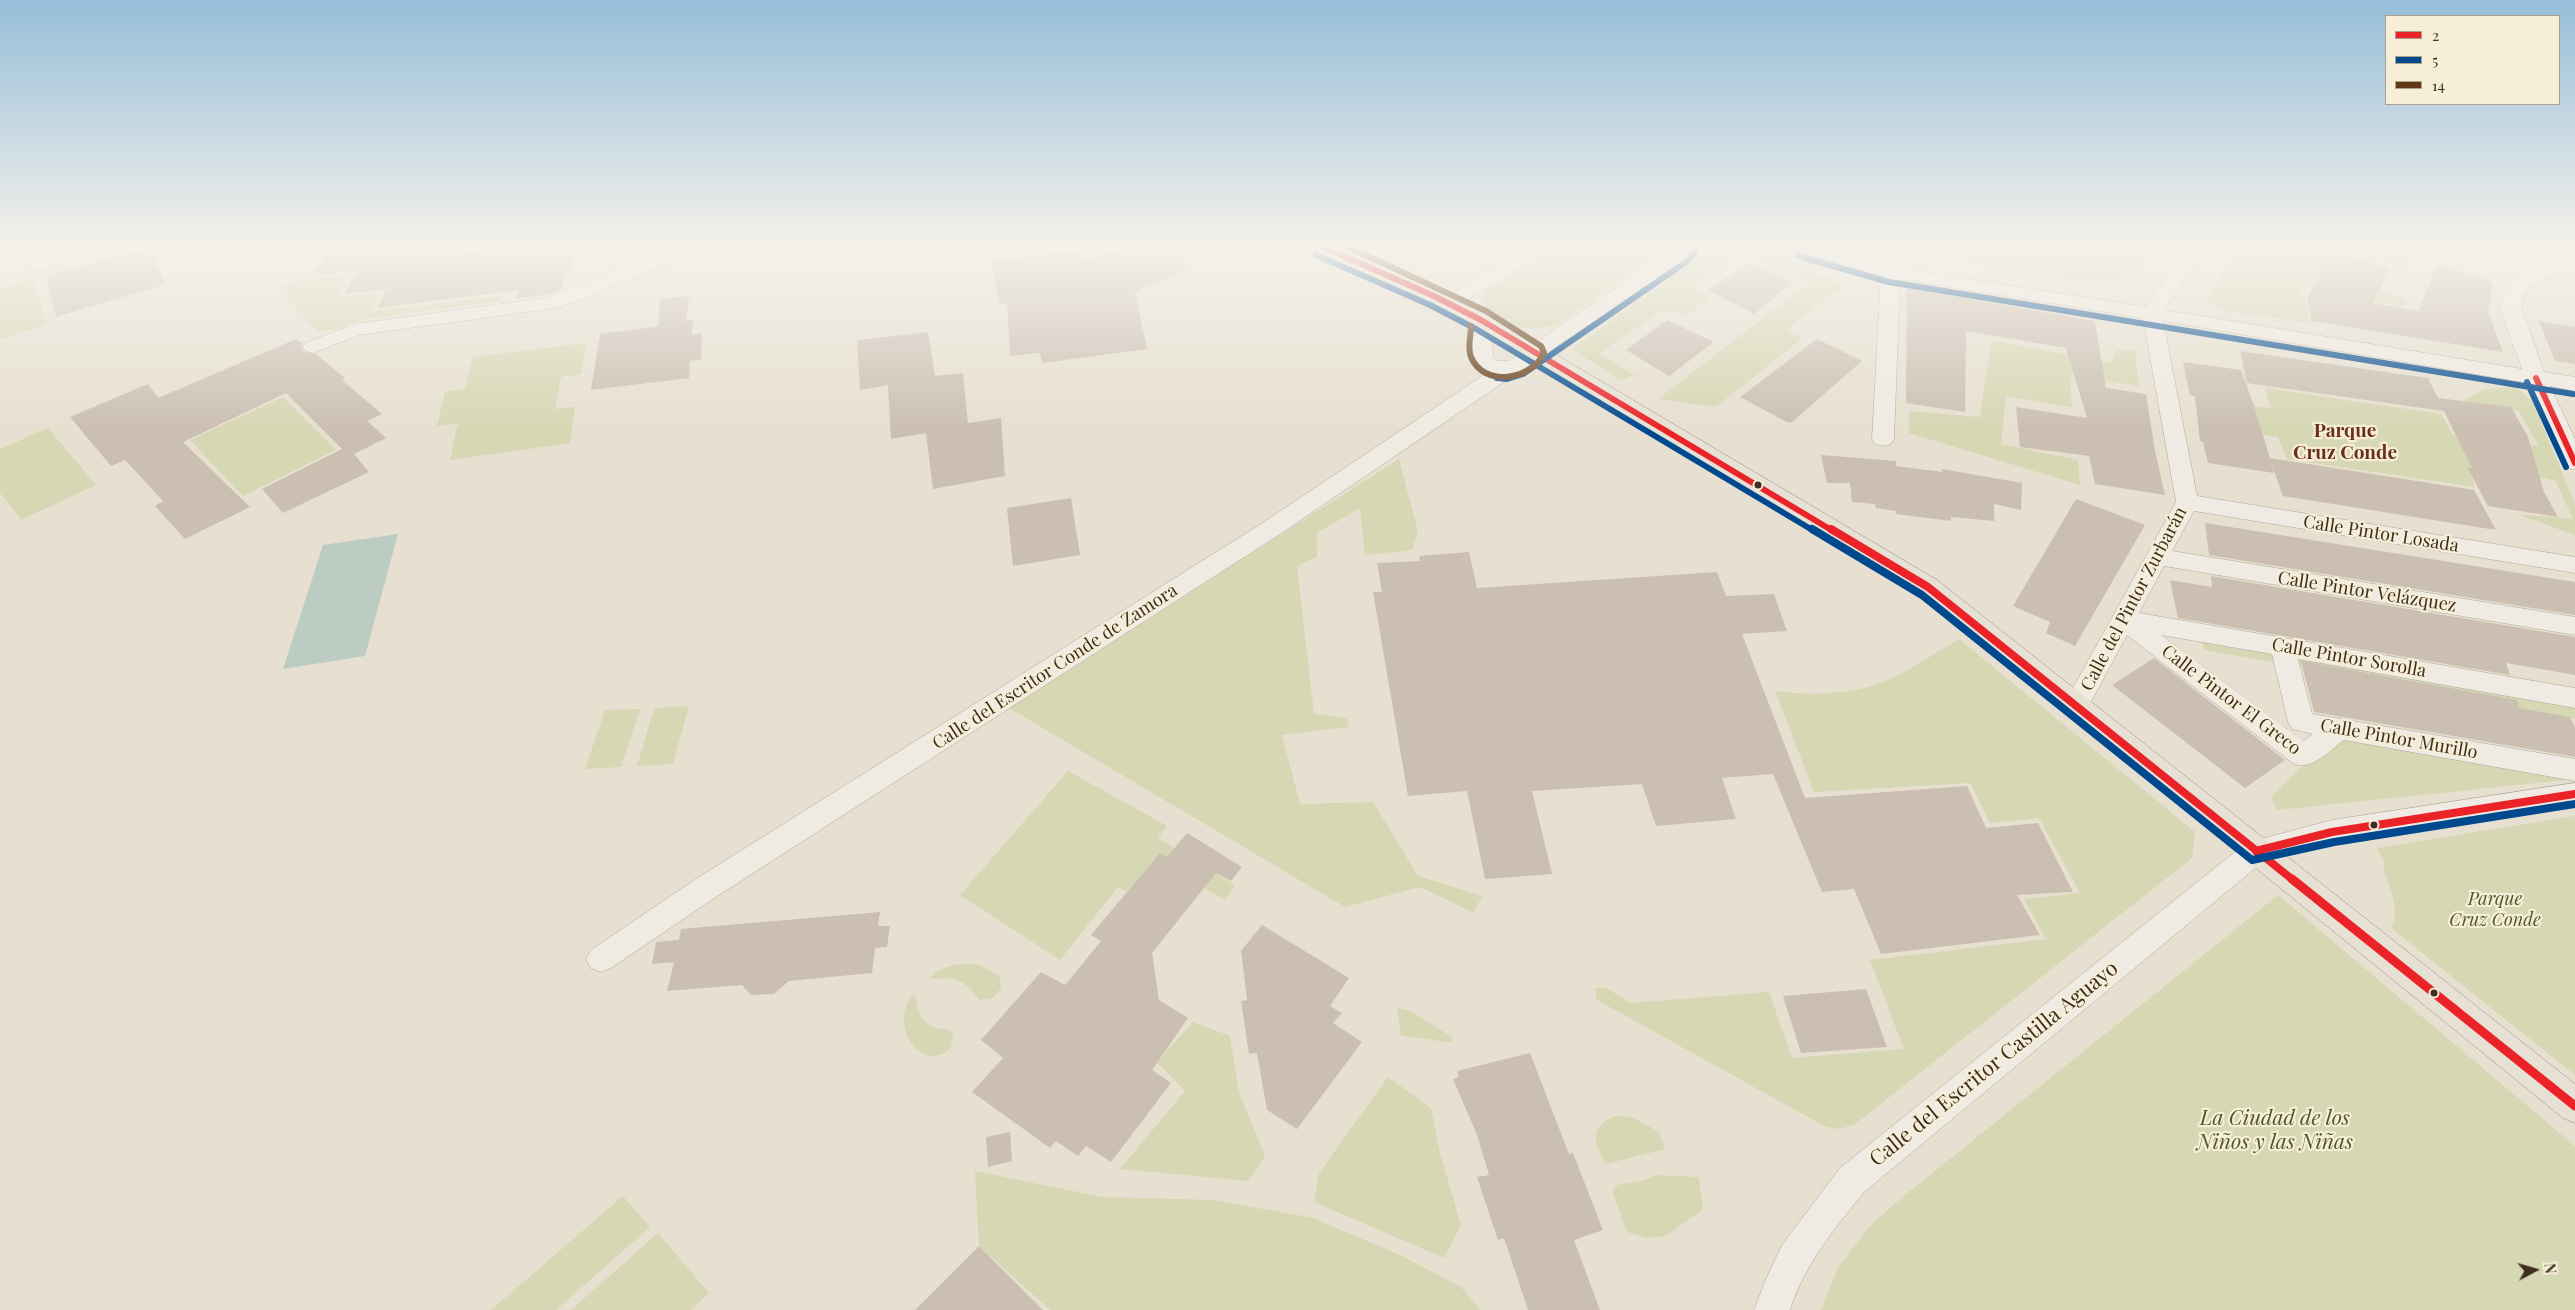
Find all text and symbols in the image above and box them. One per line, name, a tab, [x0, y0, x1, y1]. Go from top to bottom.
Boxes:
legend	[2385, 15, 2560, 105]
text: 2	[2432, 25, 2439, 45]
text: 5	[2432, 50, 2438, 70]
text: 14	[2432, 75, 2445, 95]
district label: Parque Cruz Conde	[2293, 420, 2397, 464]
unlabelled marker	[1753, 480, 1763, 490]
street label: Calle del Pintor Zurbarán	[2076, 503, 2192, 695]
street label: Calle Pintor Losada	[2302, 511, 2460, 557]
street label: Calle Pintor Velázquez	[2276, 567, 2458, 617]
street label: Calle del Escritor Conde de Zamora	[929, 580, 1181, 754]
street label: Calle Pintor Sorolla	[2270, 634, 2428, 682]
street label: Calle Pintor El Greco	[2157, 641, 2305, 759]
street label: Calle Pintor Murillo	[2319, 715, 2479, 763]
unlabelled marker	[2369, 820, 2379, 830]
park label: Parque Cruz Conde	[2449, 888, 2541, 931]
street label: Calle del Escritor Castilla Aguayo	[1865, 956, 2123, 1172]
unlabelled marker	[2429, 988, 2439, 998]
park label: La Ciudad de los Niños y las Niñas	[2197, 1105, 2353, 1155]
north arrow	[2510, 1245, 2560, 1295]
text: N	[2540, 1262, 2560, 1274]

